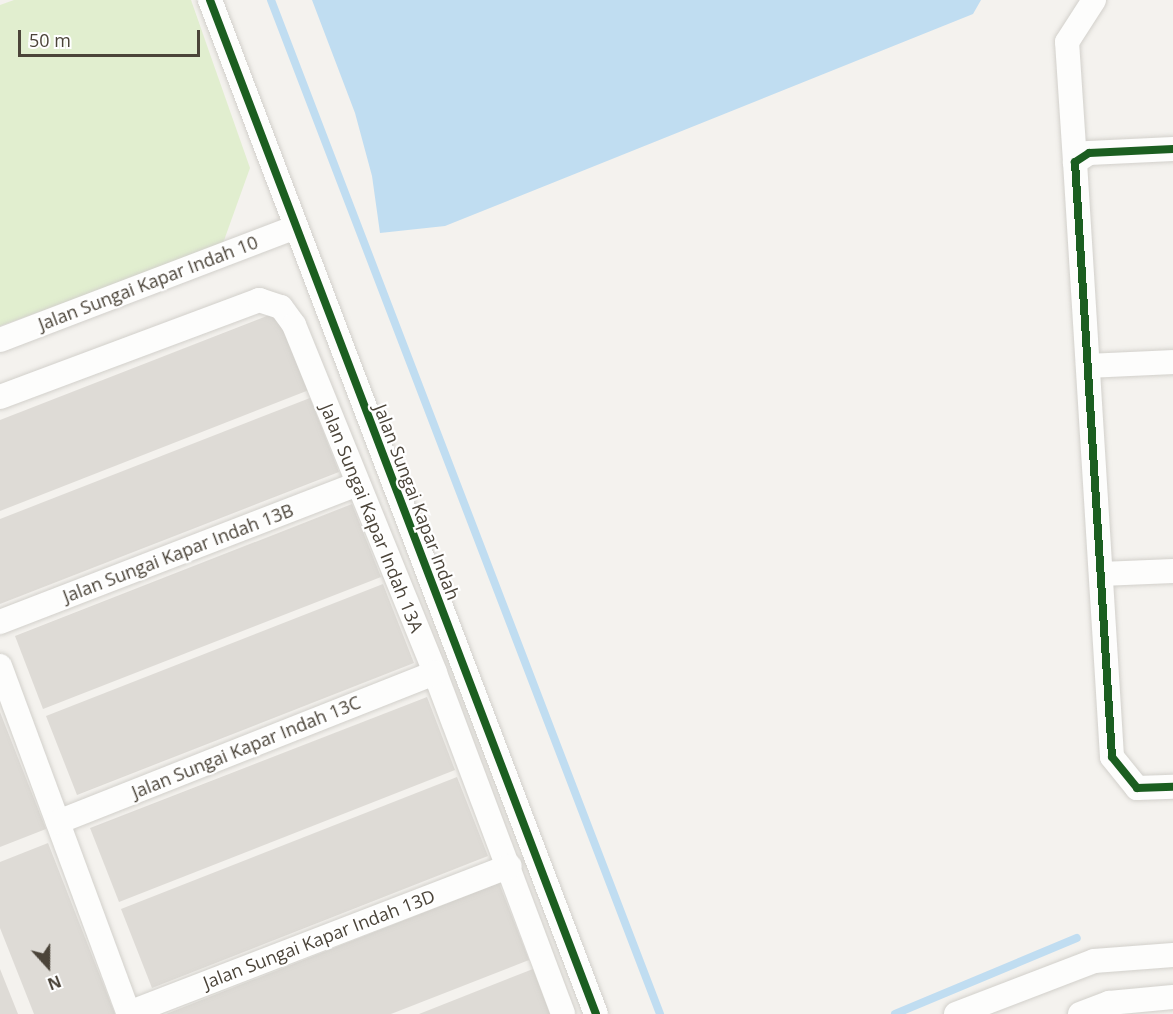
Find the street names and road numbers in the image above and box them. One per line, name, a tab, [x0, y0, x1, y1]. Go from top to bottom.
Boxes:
street label: Jalan Sungai Kapar Indah 10	[35, 231, 261, 335]
street label: Jalan Sungai Kapar Indah 13A	[316, 400, 428, 636]
street label: Jalan Sungai Kapar Indah	[370, 401, 464, 603]
street label: Jalan Sungai Kapar Indah 13B	[60, 499, 296, 607]
street label: Jalan Sungai Kapar Indah 13C	[128, 691, 364, 803]
street label: Jalan Sungai Kapar Indah 13D	[200, 885, 438, 993]

